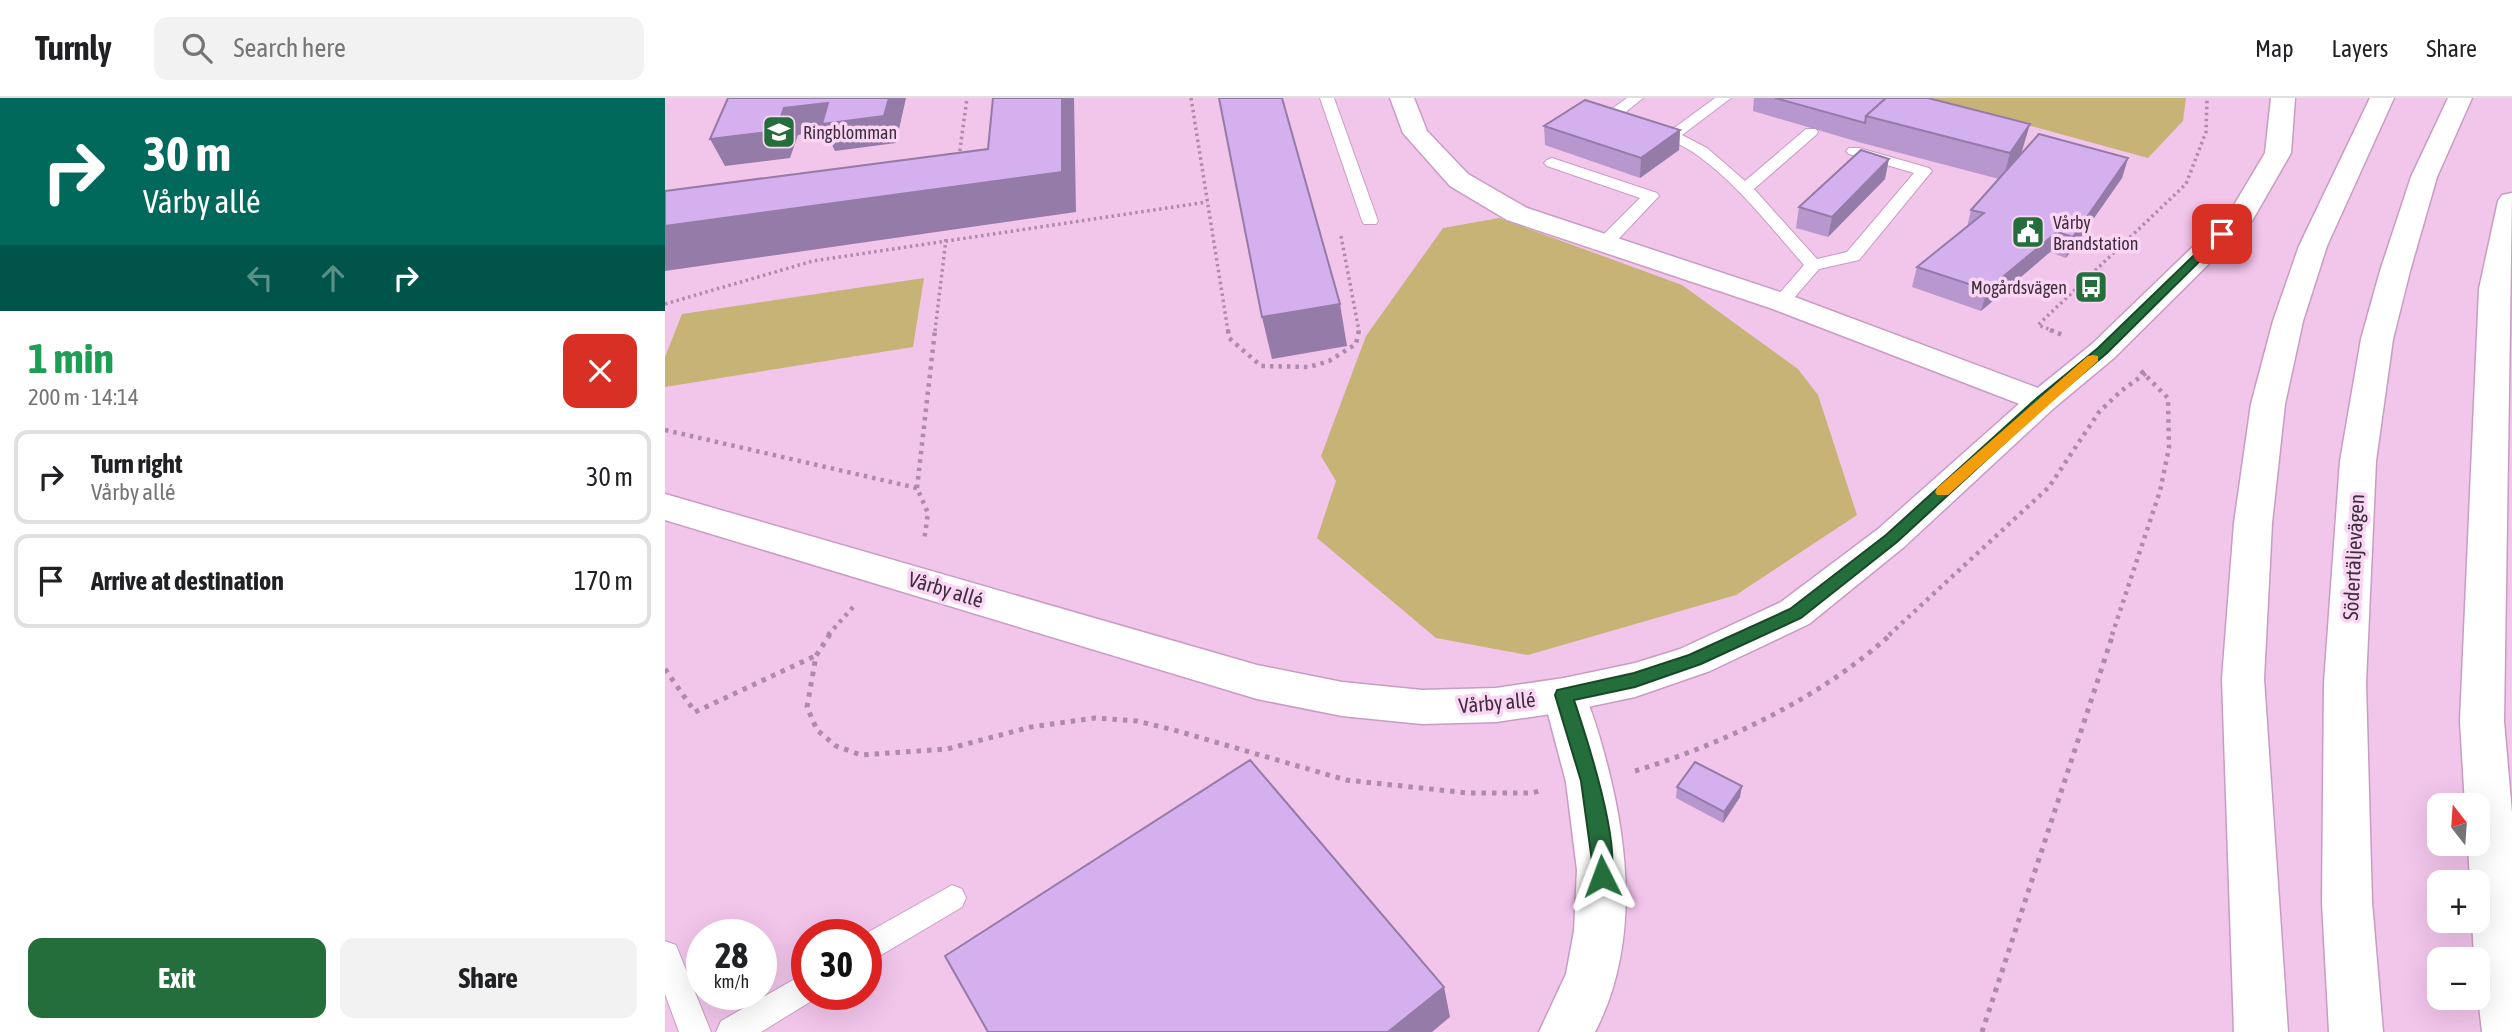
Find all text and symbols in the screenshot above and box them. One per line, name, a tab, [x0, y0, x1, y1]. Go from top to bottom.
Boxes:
search box	[154, 17, 644, 80]
text: Turnly	[35, 29, 112, 67]
icon: search	[178, 29, 216, 67]
text: Search here	[234, 33, 346, 63]
text: Map	[2255, 35, 2294, 62]
text: Layers	[2332, 35, 2388, 62]
text: Share	[2426, 35, 2477, 62]
school or university icon: Ringblomman	[760, 113, 798, 151]
place label: Ringblomman	[803, 122, 897, 143]
text: 30 m	[143, 125, 231, 181]
icon: right	[28, 126, 119, 217]
text: Vårby allé	[143, 183, 261, 220]
pin	[2192, 204, 2252, 264]
place label: Vårby Brandstation	[2053, 212, 2139, 254]
public building icon: Vårby Brandstation	[2009, 213, 2047, 251]
icon: arrive	[2203, 215, 2241, 253]
icon: left	[241, 259, 279, 297]
icon: ahead	[314, 259, 352, 297]
icon: right	[387, 259, 425, 297]
bus stop icon: Mogårdsvägen	[2072, 268, 2110, 306]
place label: Mogårdsvägen	[1971, 277, 2067, 298]
text: 1 min	[28, 334, 114, 382]
button: close	[563, 334, 637, 408]
text: 200 m · 14:14	[28, 384, 139, 410]
text: Turn right	[91, 449, 182, 479]
icon: right	[32, 458, 70, 496]
text: 30 m	[586, 462, 633, 492]
text: Vårby allé	[91, 479, 175, 505]
street label: Södertäljevägen	[2338, 493, 2368, 621]
icon: arrive	[32, 562, 70, 600]
text: Arrive at destination	[91, 566, 284, 596]
text: 170 m	[574, 566, 633, 596]
street label: Vårby allé	[906, 566, 986, 612]
street label: Vårby allé	[1458, 687, 1536, 717]
north arrow	[2427, 793, 2490, 856]
map controls	[2427, 793, 2490, 1010]
position arrow	[1565, 839, 1639, 913]
button: +	[2427, 870, 2490, 933]
speed limit sign: 30	[791, 919, 882, 1010]
text: 28	[715, 935, 748, 975]
button: Exit	[28, 938, 326, 1018]
button: Share	[340, 938, 637, 1018]
button: −	[2427, 947, 2490, 1010]
text: km/h	[714, 971, 749, 992]

